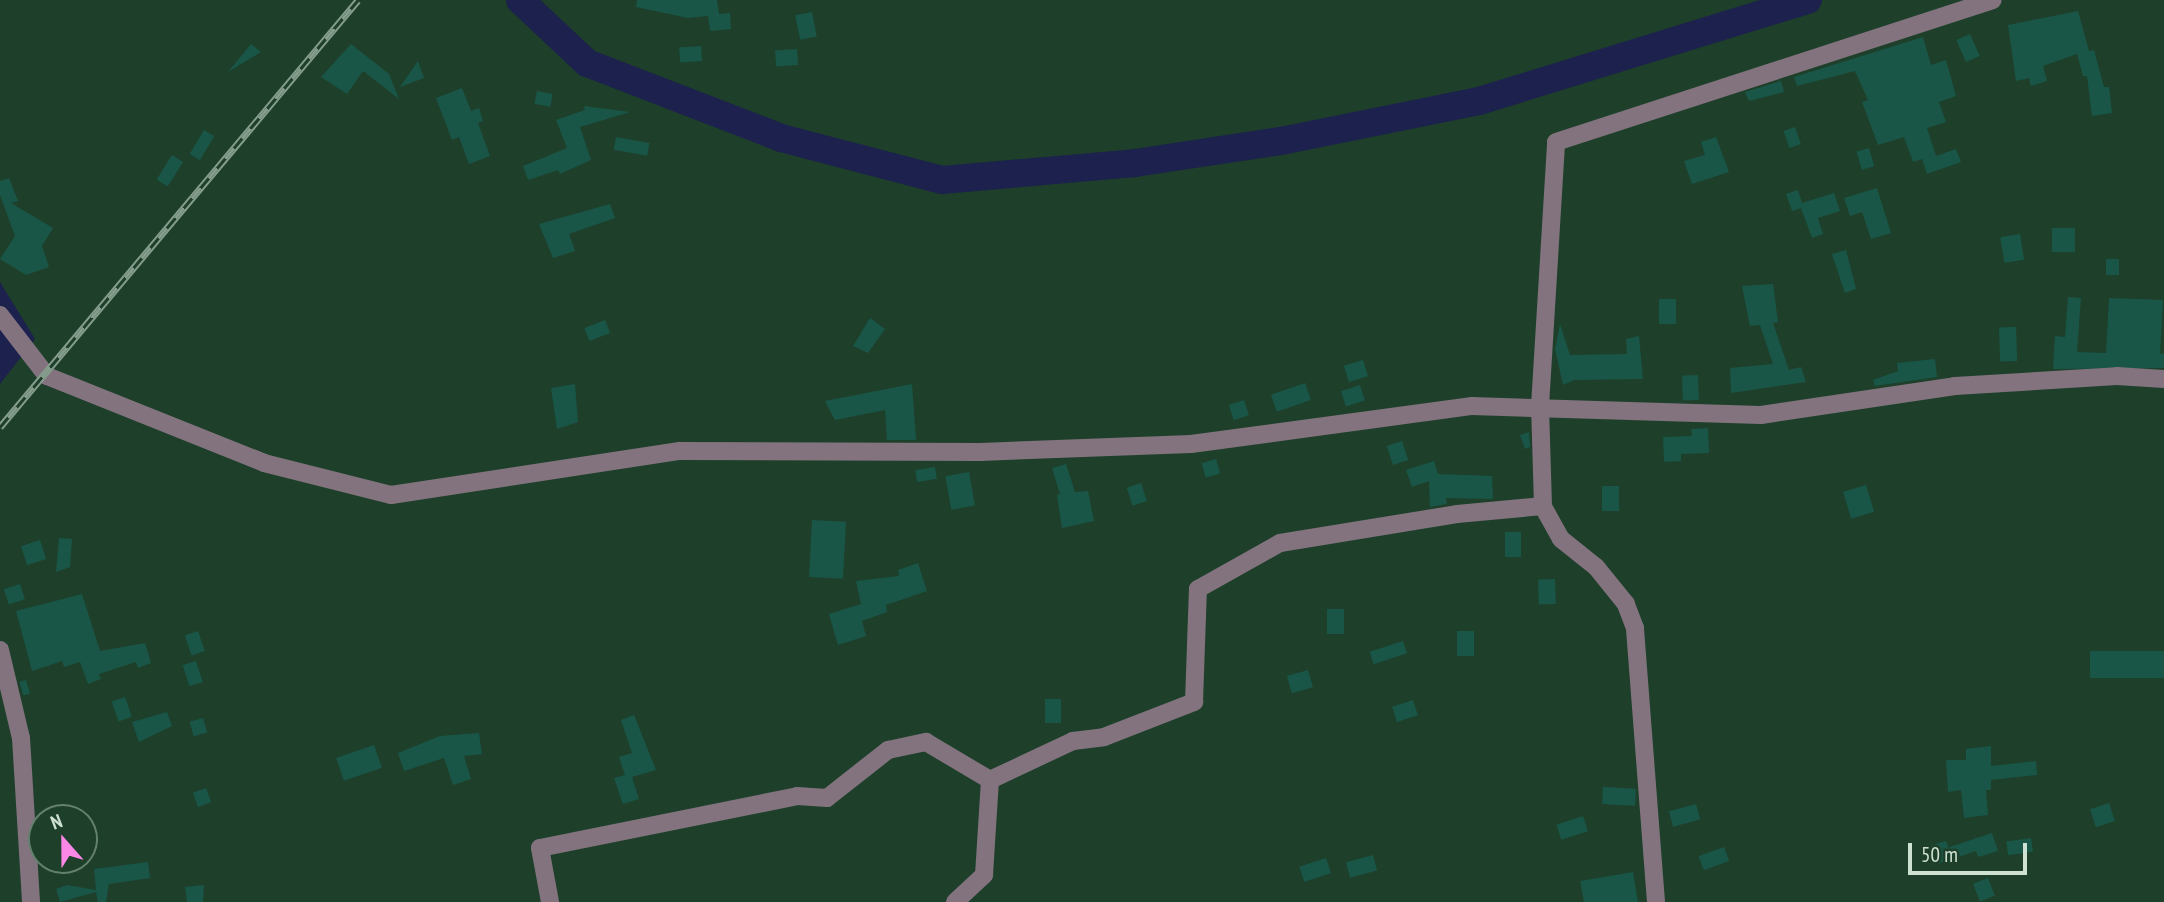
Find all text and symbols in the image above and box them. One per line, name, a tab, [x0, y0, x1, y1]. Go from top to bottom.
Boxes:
north arrow	[28, 804, 98, 874]
text: N	[47, 808, 65, 834]
scale bar	[1912, 828, 2031, 872]
text: 50 m	[1921, 841, 1958, 868]

